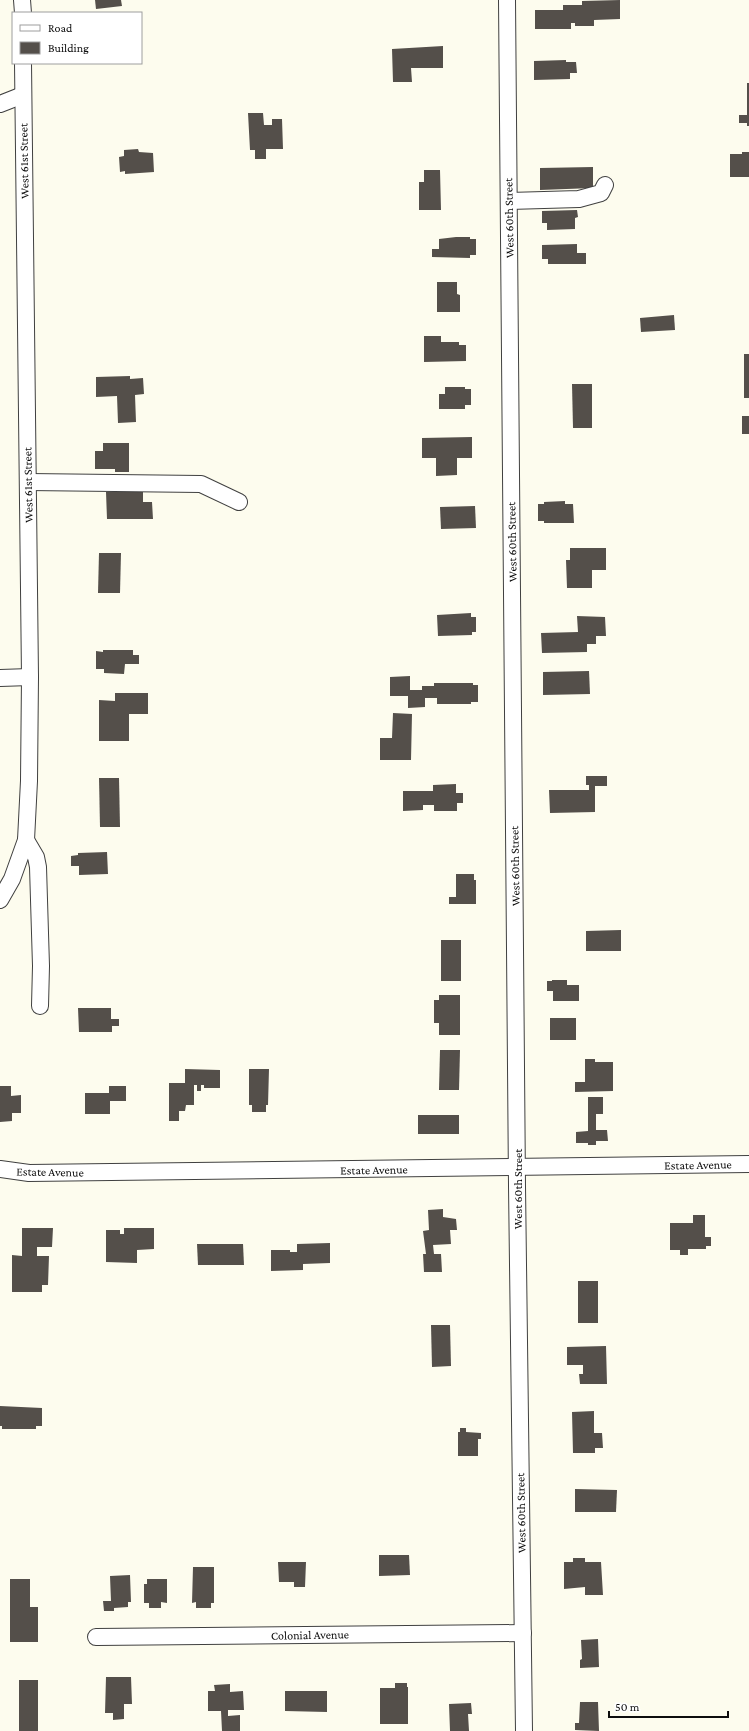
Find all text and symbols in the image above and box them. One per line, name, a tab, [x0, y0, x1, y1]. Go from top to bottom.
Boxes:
legend	[12, 12, 142, 64]
text: Road	[48, 21, 73, 35]
text: Building	[48, 41, 89, 55]
street label: West 61st Street	[16, 122, 32, 199]
street label: West 60th Street	[501, 177, 517, 258]
street label: West 61st Street	[20, 446, 36, 523]
street label: West 60th Street	[504, 501, 520, 582]
street label: West 60th Street	[507, 825, 523, 906]
street label: West 60th Street	[511, 1148, 525, 1229]
street label: Estate Avenue	[664, 1157, 732, 1173]
street label: Estate Avenue	[340, 1162, 408, 1178]
street label: Estate Avenue	[16, 1164, 84, 1180]
street label: West 60th Street	[513, 1472, 529, 1553]
street label: Colonial Avenue	[271, 1627, 349, 1643]
scale bar	[609, 1693, 728, 1719]
text: 50 m	[615, 1700, 640, 1714]

